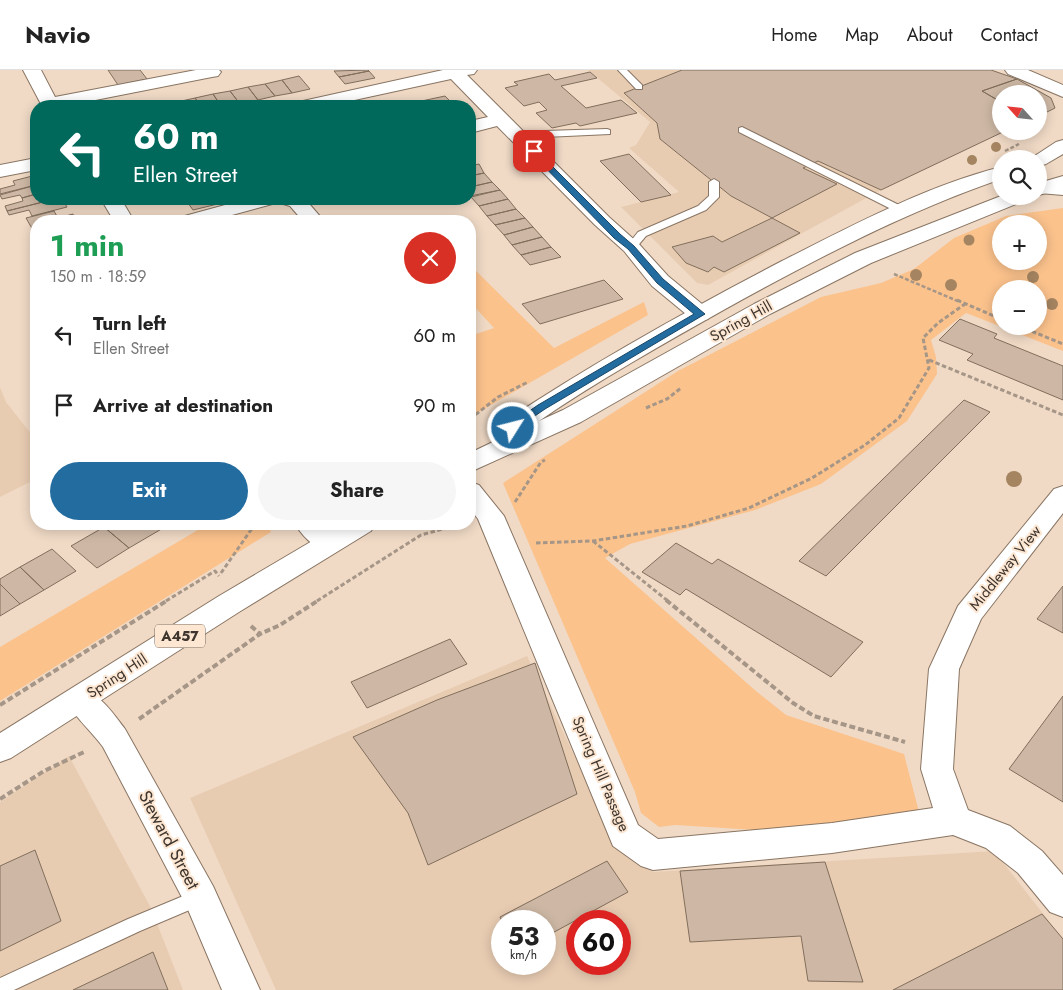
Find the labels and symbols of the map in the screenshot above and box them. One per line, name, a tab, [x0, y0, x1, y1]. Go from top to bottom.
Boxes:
north arrow	[992, 85, 1048, 140]
pin	[513, 130, 555, 172]
street label: Spring Hill	[706, 295, 776, 347]
position arrow	[486, 401, 538, 453]
street label: Middleway View	[964, 520, 1047, 615]
road number: A457	[155, 624, 205, 648]
street label: Spring Hill	[82, 648, 152, 704]
street label: Spring Hill Passage	[567, 713, 635, 835]
street label: Steward Street	[132, 786, 206, 895]
speed limit sign: 60	[566, 910, 631, 975]

